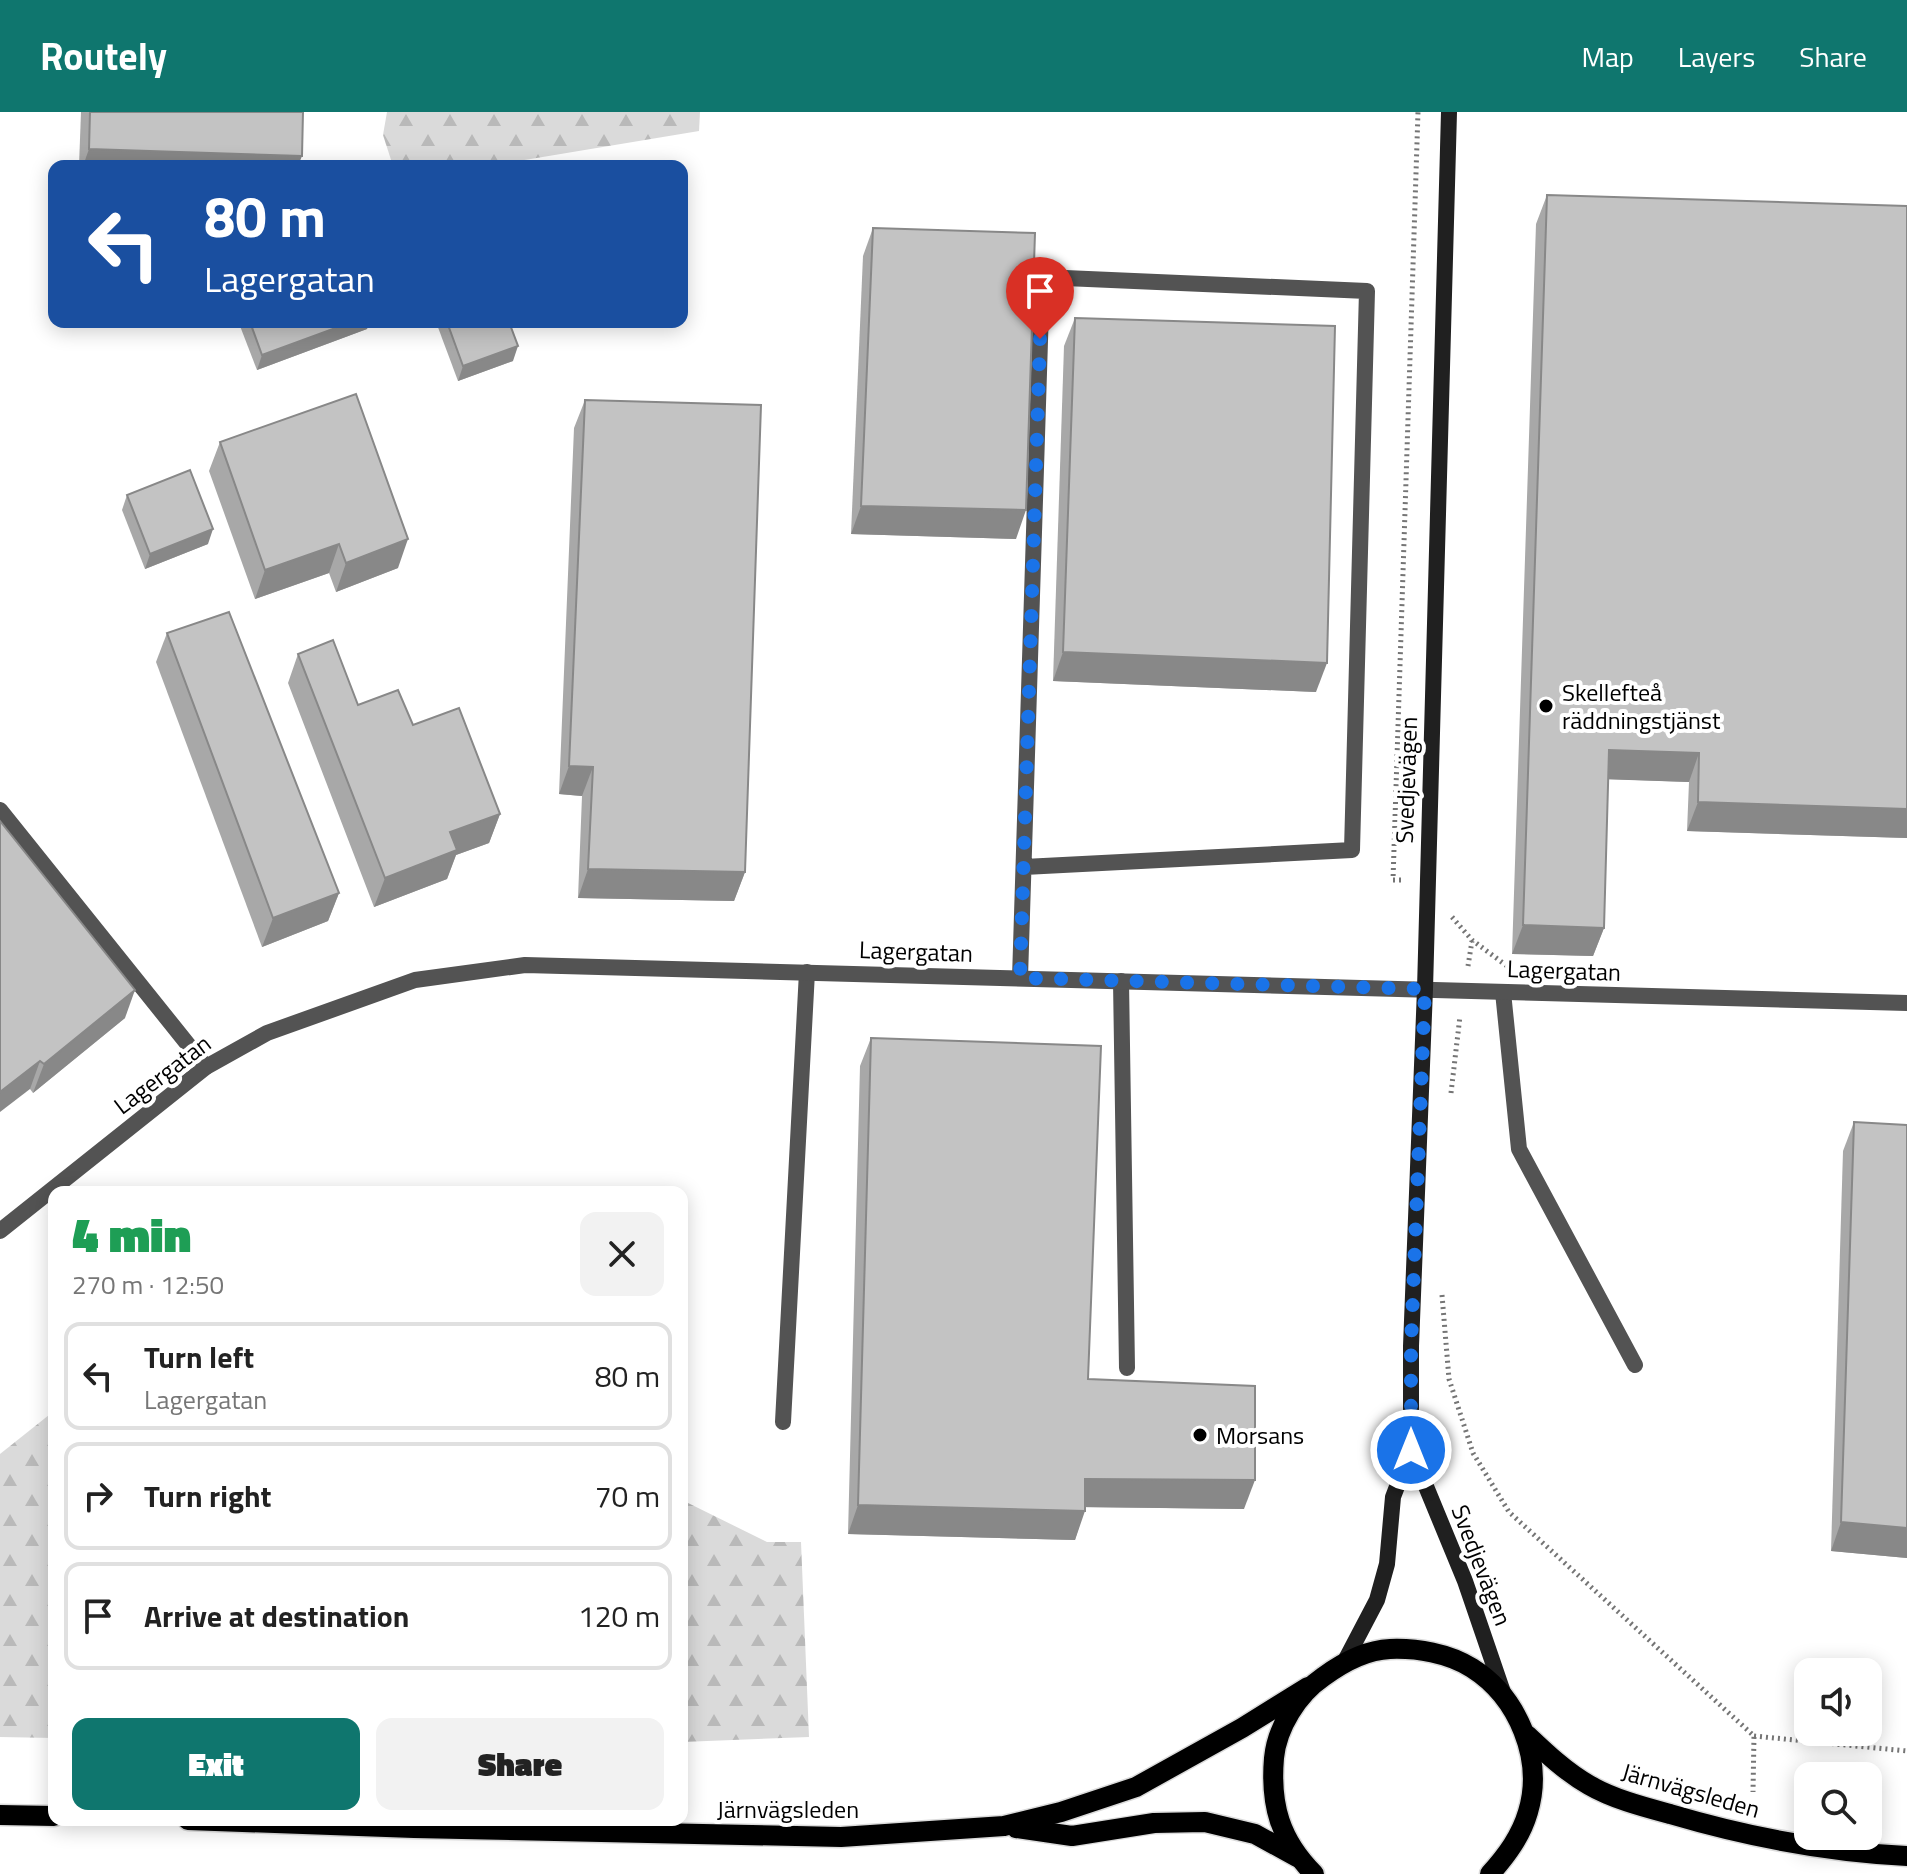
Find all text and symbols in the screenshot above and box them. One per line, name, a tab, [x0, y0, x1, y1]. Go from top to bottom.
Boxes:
text: Routely	[40, 27, 167, 85]
text: Map	[1581, 35, 1634, 78]
text: Layers	[1678, 35, 1755, 78]
text: Share	[1799, 35, 1867, 78]
text: 80 m	[204, 174, 326, 259]
icon: left	[72, 192, 176, 296]
text: Lagergatan	[204, 251, 375, 306]
pin	[1006, 257, 1074, 339]
icon: arrive	[1018, 269, 1062, 313]
place label: Skellefteå räddningstjänst	[1562, 674, 1721, 738]
marker: Skellefteå räddningstjänst	[1537, 697, 1555, 715]
street label: Svedjevägen	[1386, 716, 1426, 844]
street label: Lagergatan	[859, 931, 973, 971]
street label: Lagergatan	[1507, 950, 1621, 990]
street label: Lagergatan	[106, 1025, 218, 1123]
text: 4 min	[72, 1198, 191, 1271]
button: close	[580, 1212, 664, 1296]
text: 270 m · 12:50	[72, 1265, 224, 1304]
text: Turn left	[144, 1334, 254, 1380]
text: 80 m	[595, 1353, 660, 1399]
icon: left	[76, 1354, 120, 1398]
text: Lagergatan	[144, 1380, 267, 1419]
position arrow	[1369, 1408, 1453, 1492]
place label: Morsans	[1216, 1417, 1304, 1453]
marker: Morsans	[1191, 1426, 1209, 1444]
text: Turn right	[144, 1473, 272, 1519]
text: 70 m	[595, 1473, 660, 1519]
icon: right	[76, 1474, 120, 1518]
street label: Svedjevägen	[1442, 1499, 1522, 1631]
text: Arrive at destination	[144, 1593, 409, 1639]
text: 120 m	[578, 1593, 660, 1639]
icon: arrive	[76, 1594, 120, 1638]
map controls	[1794, 1658, 1882, 1850]
button: sound	[1794, 1658, 1882, 1746]
button: Exit	[72, 1718, 360, 1810]
button: Share	[376, 1718, 664, 1810]
street label: Järnvägsleden	[1618, 1753, 1764, 1827]
button: search	[1794, 1762, 1882, 1850]
street label: Järnvägsleden	[717, 1791, 859, 1827]

